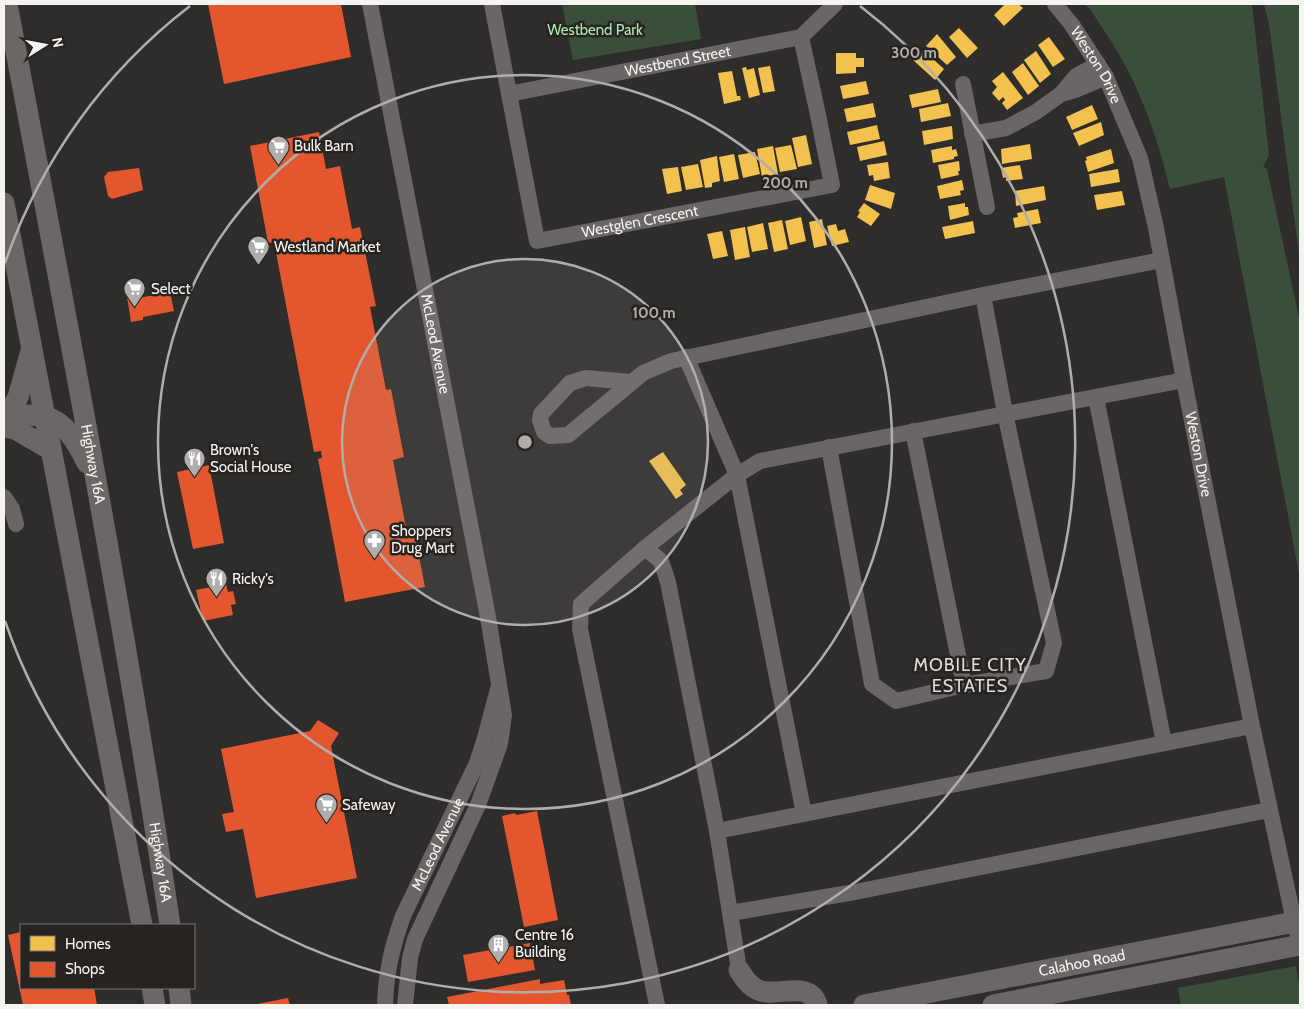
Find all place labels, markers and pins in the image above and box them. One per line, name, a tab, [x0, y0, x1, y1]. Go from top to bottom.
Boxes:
supermarket icon: Bulk Barn	[266, 134, 290, 165]
place label: Bulk Barn	[294, 137, 354, 155]
supermarket icon: Westland Market	[246, 235, 270, 266]
place label: Westland Market	[274, 238, 381, 256]
supermarket icon: Select	[123, 277, 147, 308]
place label: Select	[151, 280, 190, 298]
centre of rings	[516, 433, 534, 451]
place label: Brown's Social House	[210, 441, 292, 476]
restaurant icon: Brown's Social House	[182, 447, 206, 478]
place label: Shoppers Drug Mart	[391, 522, 454, 557]
pharmacy icon: Shoppers Drug Mart	[363, 528, 387, 559]
restaurant icon: Ricky's	[204, 567, 228, 598]
place label: Ricky's	[232, 570, 274, 588]
supermarket icon: Safeway	[314, 793, 338, 824]
place label: Safeway	[342, 796, 396, 814]
place label: Centre 16 Building	[515, 926, 574, 961]
building icon: Centre 16 Building	[487, 932, 511, 963]

